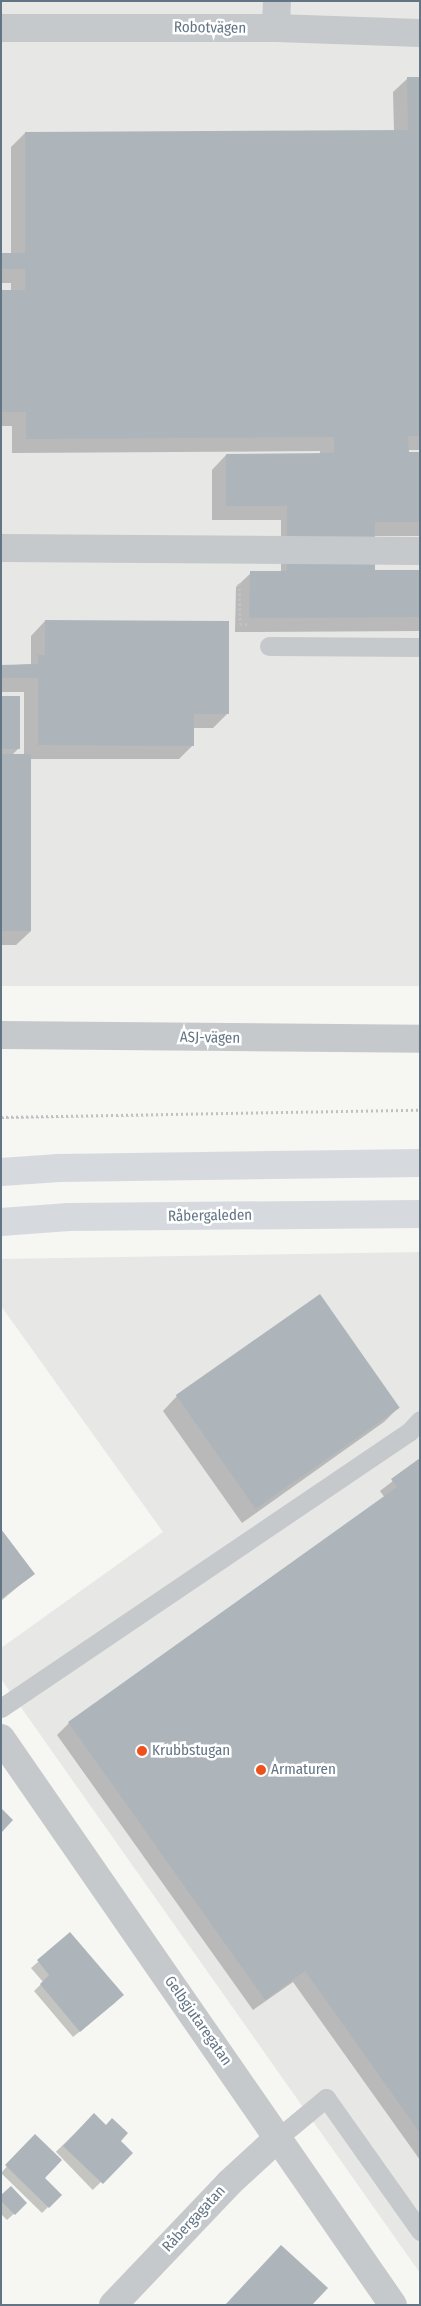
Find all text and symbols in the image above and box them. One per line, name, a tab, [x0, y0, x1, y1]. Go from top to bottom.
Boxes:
street label: Robotvägen	[174, 18, 246, 38]
street label: ASJ-vägen	[180, 1028, 240, 1048]
street label: Råbergaleden	[168, 1206, 252, 1226]
place label: Krubbstugan	[152, 1742, 230, 1760]
marker: Krubbstugan	[136, 1745, 148, 1757]
place label: Armaturen	[271, 1761, 336, 1779]
marker: Armaturen	[255, 1764, 267, 1776]
street label: Gelbgjutaregatan	[160, 1973, 236, 2069]
street label: Råbergagatan	[159, 2182, 229, 2256]

